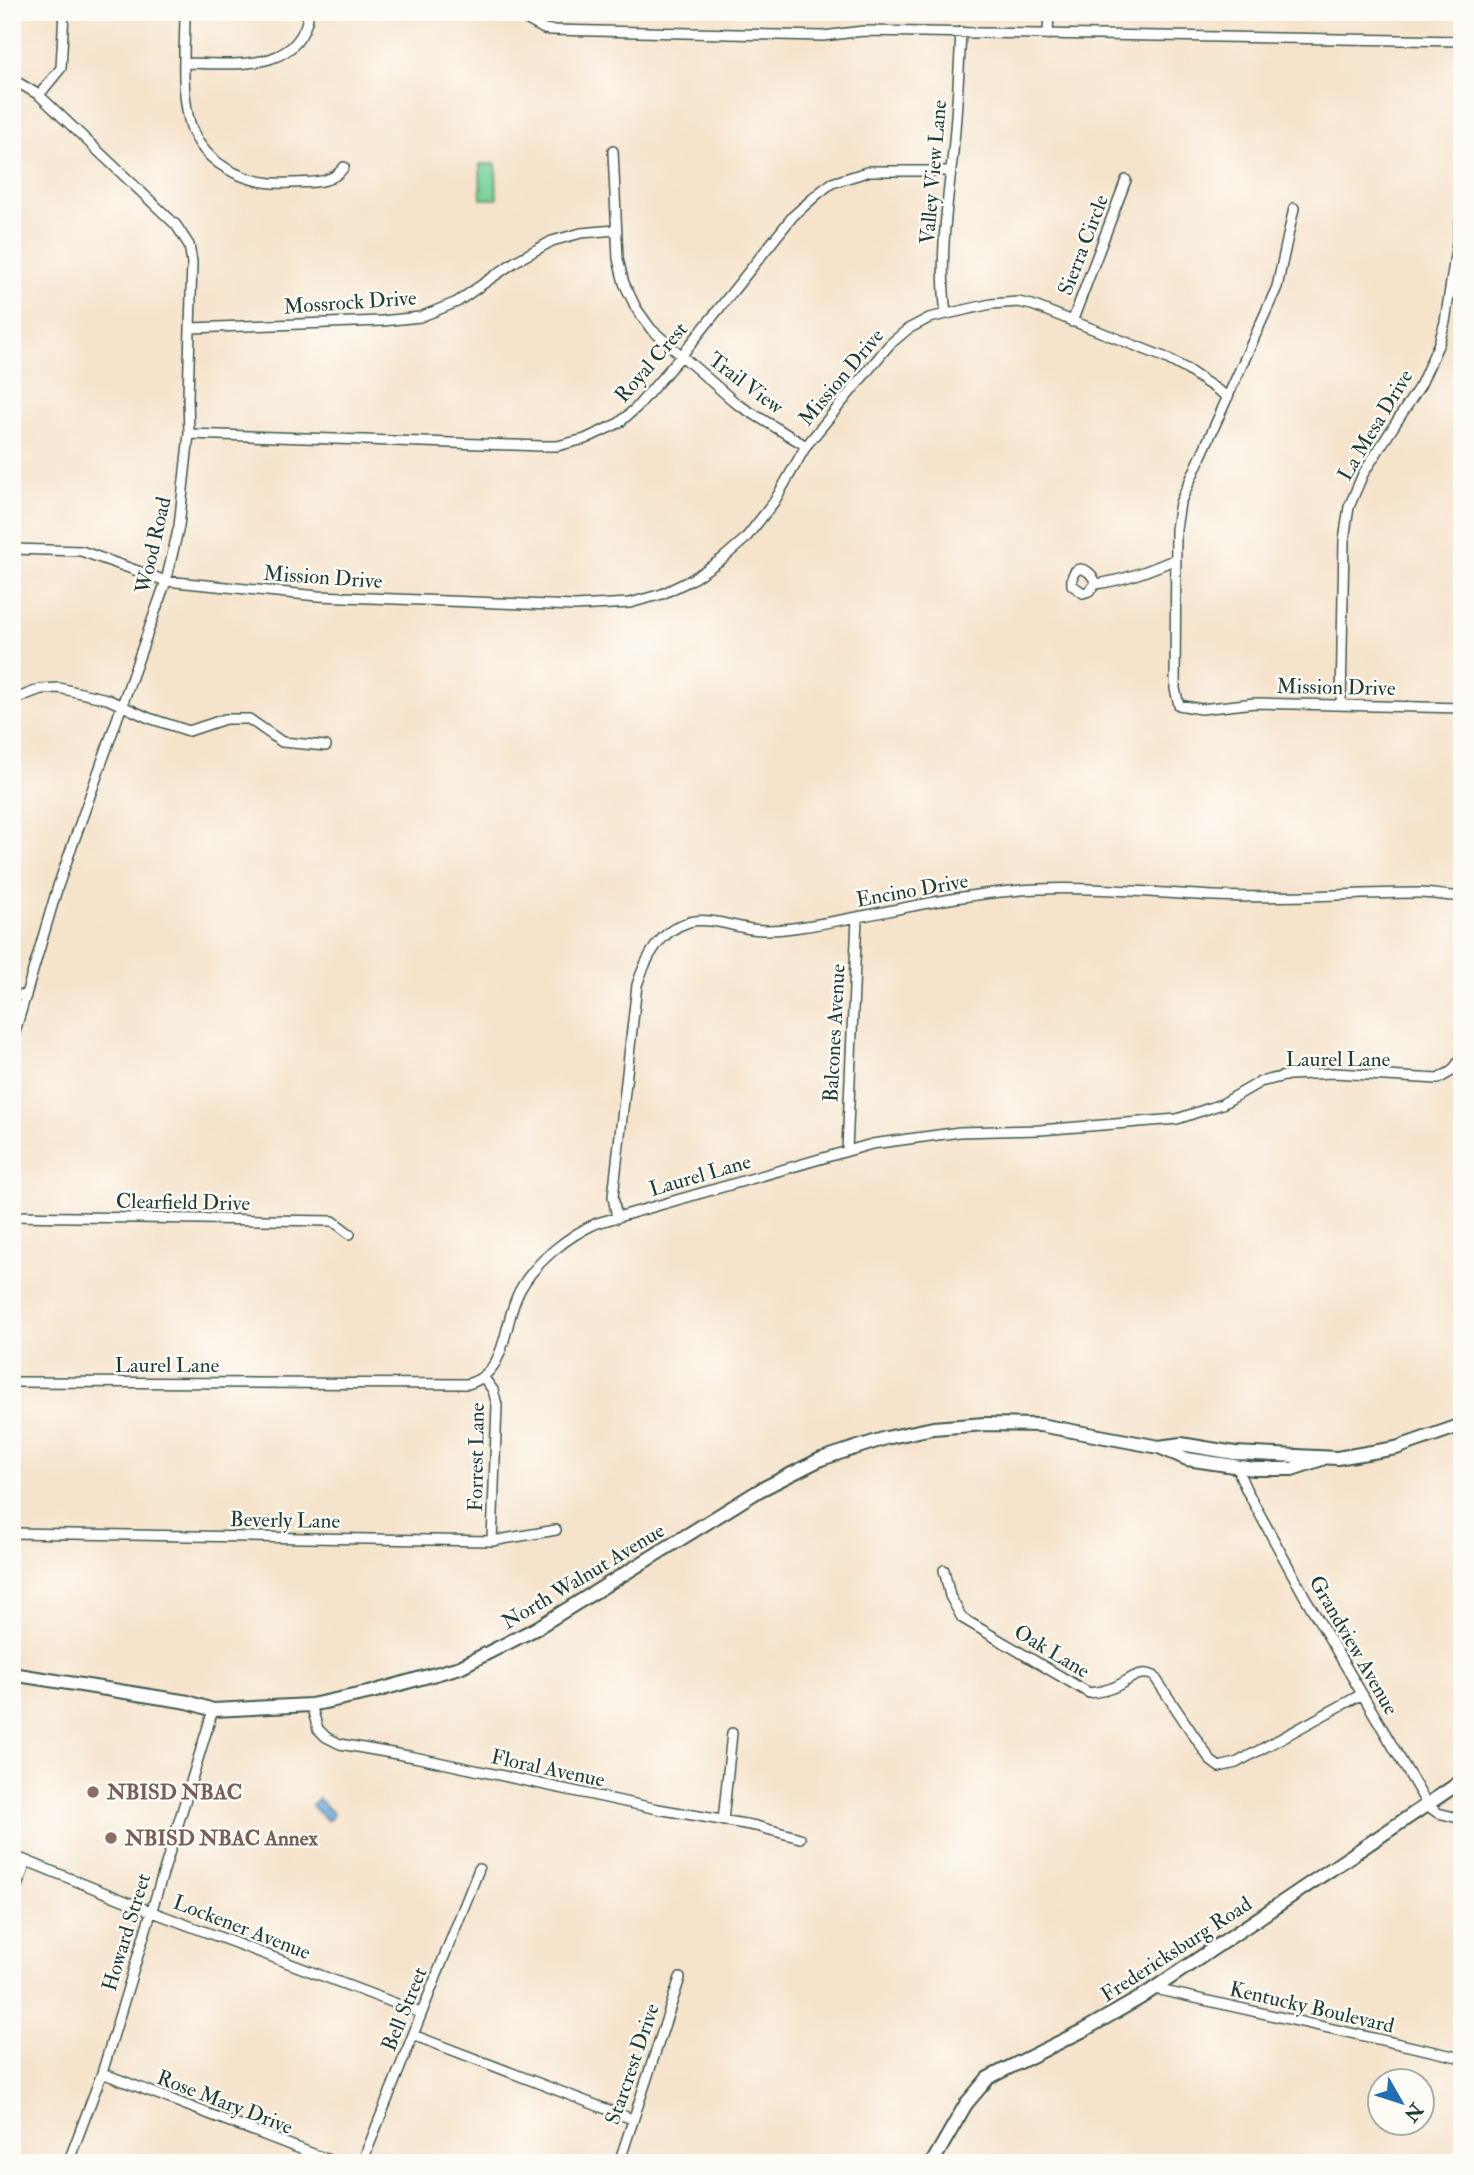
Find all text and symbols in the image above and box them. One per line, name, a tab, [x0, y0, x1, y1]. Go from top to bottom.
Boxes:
street label: Valley View Lane	[914, 99, 953, 245]
street label: Sierra Circle	[1052, 191, 1115, 299]
street label: Mossrock Drive	[283, 284, 418, 321]
street label: Royal Crest	[609, 316, 694, 408]
street label: Mission Drive	[793, 323, 890, 432]
street label: Trail View	[703, 346, 789, 421]
street label: La Mesa Drive	[1332, 364, 1419, 486]
street label: Wood Road	[129, 494, 178, 597]
street label: Mission Drive	[263, 560, 384, 595]
street label: Mission Drive	[1276, 673, 1396, 702]
street label: Encino Drive	[854, 867, 970, 914]
street label: Balcones Avenue	[817, 963, 852, 1103]
street label: Laurel Lane	[1286, 1046, 1390, 1073]
street label: Laurel Lane	[646, 1148, 754, 1203]
street label: Clearfield Drive	[116, 1188, 251, 1217]
street label: Laurel Lane	[115, 1352, 219, 1379]
street label: Forrest Lane	[462, 1402, 491, 1512]
street label: Beverly Lane	[230, 1506, 341, 1535]
street label: North Walnut Avenue	[497, 1517, 670, 1636]
street label: Grandview Avenue	[1303, 1571, 1405, 1720]
street label: Oak Lane	[1009, 1618, 1095, 1685]
street label: Floral Avenue	[489, 1743, 607, 1794]
place label: NBISD NBAC	[106, 1779, 242, 1806]
marker: NBISD NBAC	[85, 1784, 101, 1800]
place label: NBISD NBAC Annex	[124, 1825, 318, 1852]
marker: NBISD NBAC Annex	[103, 1830, 119, 1846]
street label: Howard Street	[96, 1870, 157, 1994]
street label: Lockener Avenue	[169, 1889, 315, 1966]
street label: Fredericksburg Road	[1096, 1890, 1257, 2008]
street label: Bell Street	[375, 1963, 434, 2055]
street label: Kentucky Boulevard	[1227, 1975, 1398, 2040]
street label: Starcrest Drive	[599, 2000, 666, 2128]
street label: Rose Mary Drive	[153, 2064, 297, 2141]
north arrow	[1366, 2066, 1436, 2136]
text: N	[1398, 2097, 1429, 2127]

